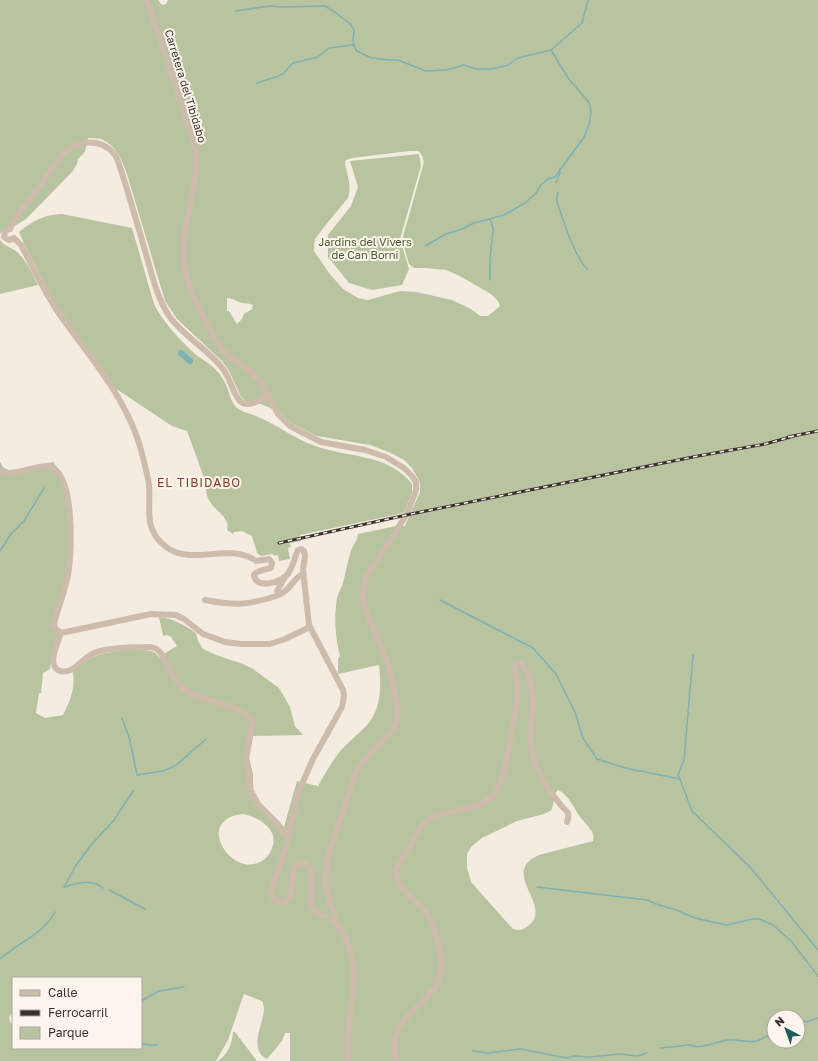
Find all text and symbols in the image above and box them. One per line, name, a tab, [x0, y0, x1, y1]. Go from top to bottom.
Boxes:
street label: Carretera del Tibidabo	[163, 28, 210, 145]
park label: Jardins del Vivers de Can Borni	[318, 235, 412, 261]
district label: EL TIBIDABO	[157, 475, 241, 490]
legend	[12, 977, 142, 1049]
text: Calle	[48, 985, 78, 1000]
text: Ferrocarril	[48, 1005, 108, 1020]
north arrow	[766, 1009, 806, 1049]
text: N	[772, 1013, 787, 1029]
text: Parque	[48, 1025, 89, 1040]

